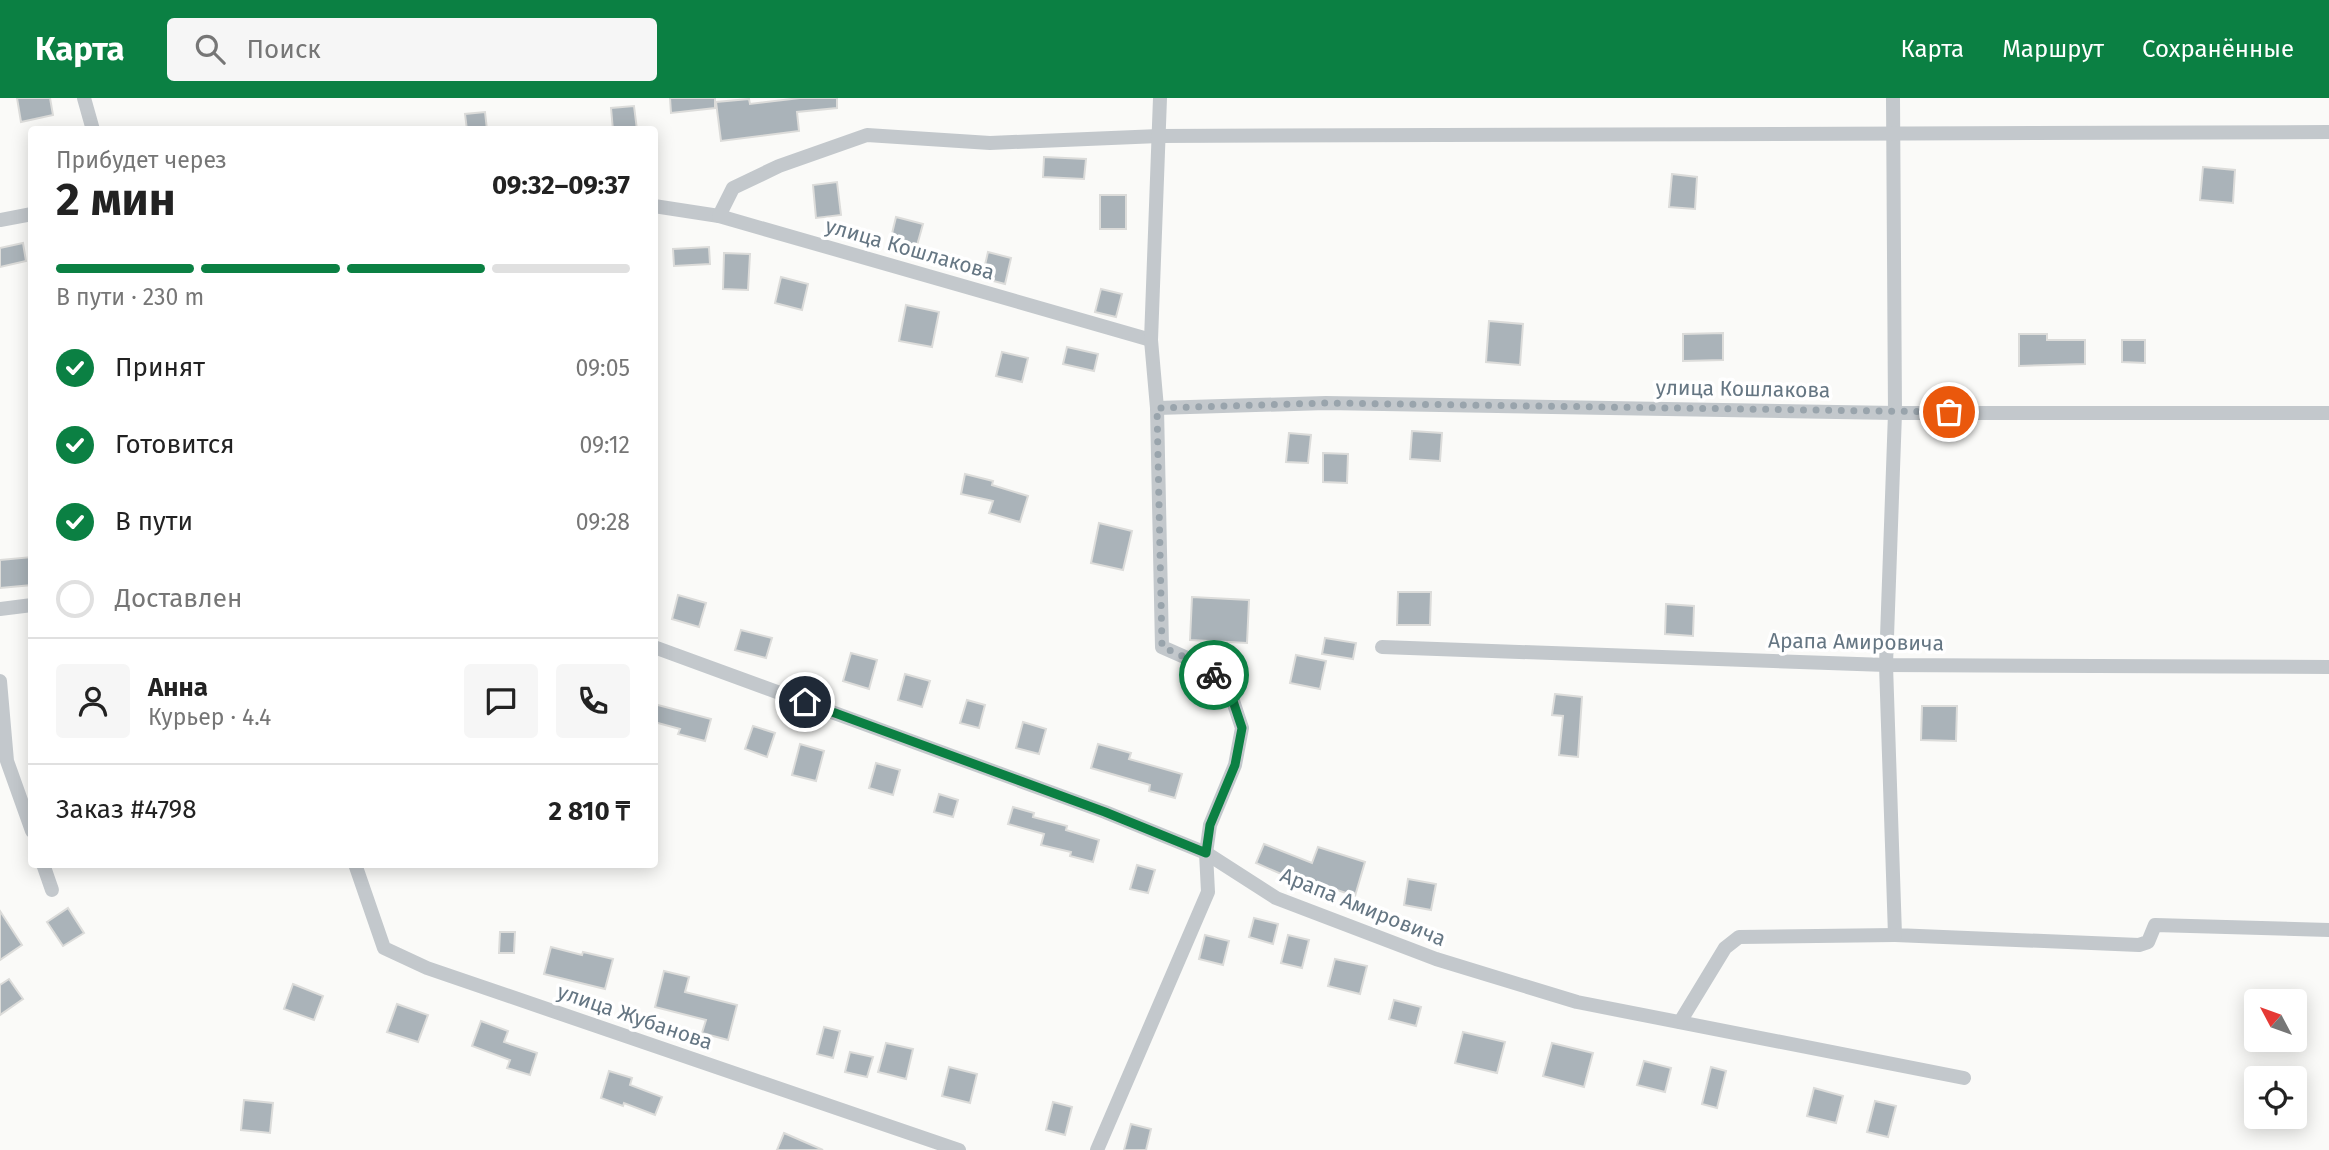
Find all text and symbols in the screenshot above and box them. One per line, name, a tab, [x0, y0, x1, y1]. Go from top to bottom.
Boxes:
search box	[167, 18, 657, 81]
text: Карта	[35, 29, 125, 69]
icon: search	[191, 30, 229, 68]
text: Поиск	[247, 34, 321, 65]
text: Карта	[1901, 35, 1964, 63]
text: Маршрут	[2002, 35, 2104, 63]
text: Сохранённые	[2142, 35, 2294, 63]
text: Прибудет через	[56, 146, 227, 174]
text: 09:32–09:37	[492, 170, 630, 201]
text: 2 мин	[56, 172, 176, 227]
street label: улица Кошлакова	[822, 212, 998, 286]
text: В пути · 230 m	[56, 283, 204, 311]
icon: check	[56, 349, 94, 387]
text: Принят	[115, 352, 205, 383]
text: 09:05	[575, 354, 630, 382]
street label: улица Кошлакова	[1655, 374, 1831, 404]
pin	[1919, 382, 1979, 442]
icon: bag	[1930, 393, 1968, 431]
icon: check	[56, 426, 94, 464]
text: Готовится	[115, 429, 235, 460]
text: 09:12	[579, 431, 630, 459]
icon: check	[56, 503, 94, 541]
text: В пути	[115, 506, 193, 537]
text: 09:28	[576, 508, 630, 536]
text: Доставлен	[115, 583, 242, 614]
street label: Арапа Амировича	[1768, 627, 1944, 657]
courier	[1179, 640, 1249, 710]
icon: bike	[1195, 656, 1233, 694]
button: person	[56, 664, 130, 738]
button: chat	[464, 664, 538, 738]
button: phone	[556, 664, 630, 738]
text: Анна	[148, 672, 208, 703]
pin	[775, 672, 835, 732]
icon: home	[786, 683, 824, 721]
text: Курьер · 4.4	[148, 703, 271, 731]
text: Заказ #4798	[56, 794, 197, 825]
text: 2 810 ₸	[548, 796, 630, 827]
street label: Арапа Амировича	[1277, 862, 1449, 952]
street label: улица Жубанова	[554, 978, 716, 1056]
north arrow	[2244, 989, 2306, 1052]
map controls	[2244, 989, 2307, 1129]
button: locate	[2244, 1066, 2307, 1129]

